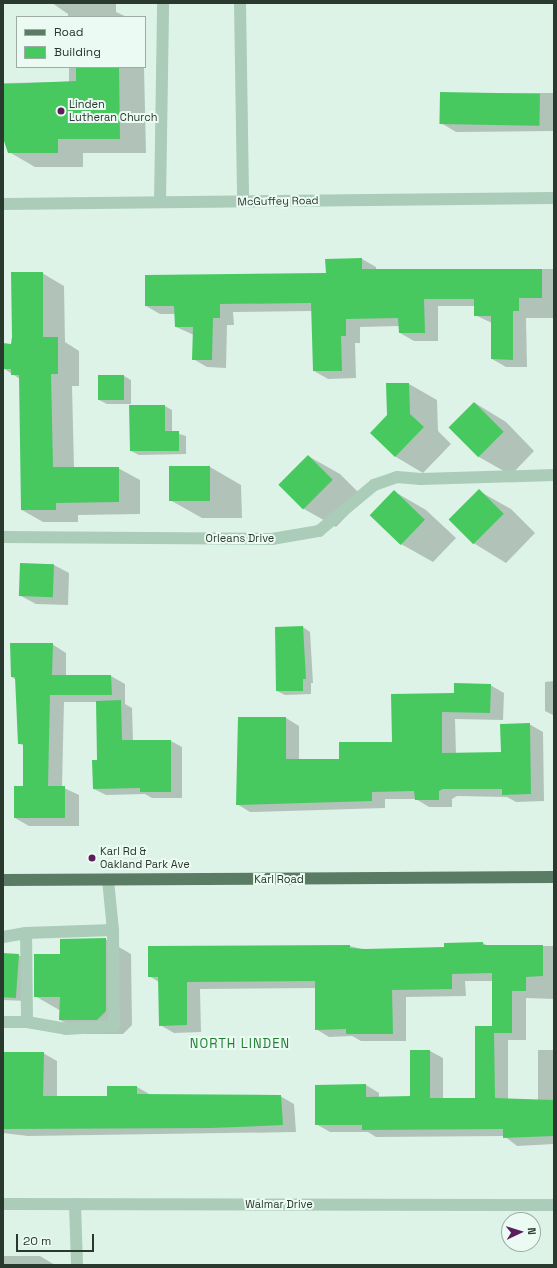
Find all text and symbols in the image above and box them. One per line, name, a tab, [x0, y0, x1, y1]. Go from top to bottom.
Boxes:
legend	[16, 16, 146, 68]
text: Road	[54, 24, 83, 40]
text: Building	[54, 44, 101, 60]
place label: Linden Lutheran Church	[69, 98, 158, 124]
marker: Linden Lutheran Church	[56, 106, 66, 116]
street label: McGuffey Road	[237, 194, 319, 208]
street label: Orleans Drive	[206, 531, 274, 545]
place label: Karl Rd & Oakland Park Ave	[100, 845, 190, 871]
marker: Karl Rd & Oakland Park Ave	[87, 853, 97, 863]
street label: Karl Road	[254, 872, 304, 886]
district label: NORTH LINDEN	[190, 1036, 290, 1052]
street label: Walmar Drive	[245, 1197, 313, 1211]
north arrow	[501, 1212, 541, 1252]
scale bar	[18, 1226, 96, 1252]
text: N	[525, 1227, 539, 1235]
text: 20 m	[23, 1233, 51, 1249]

